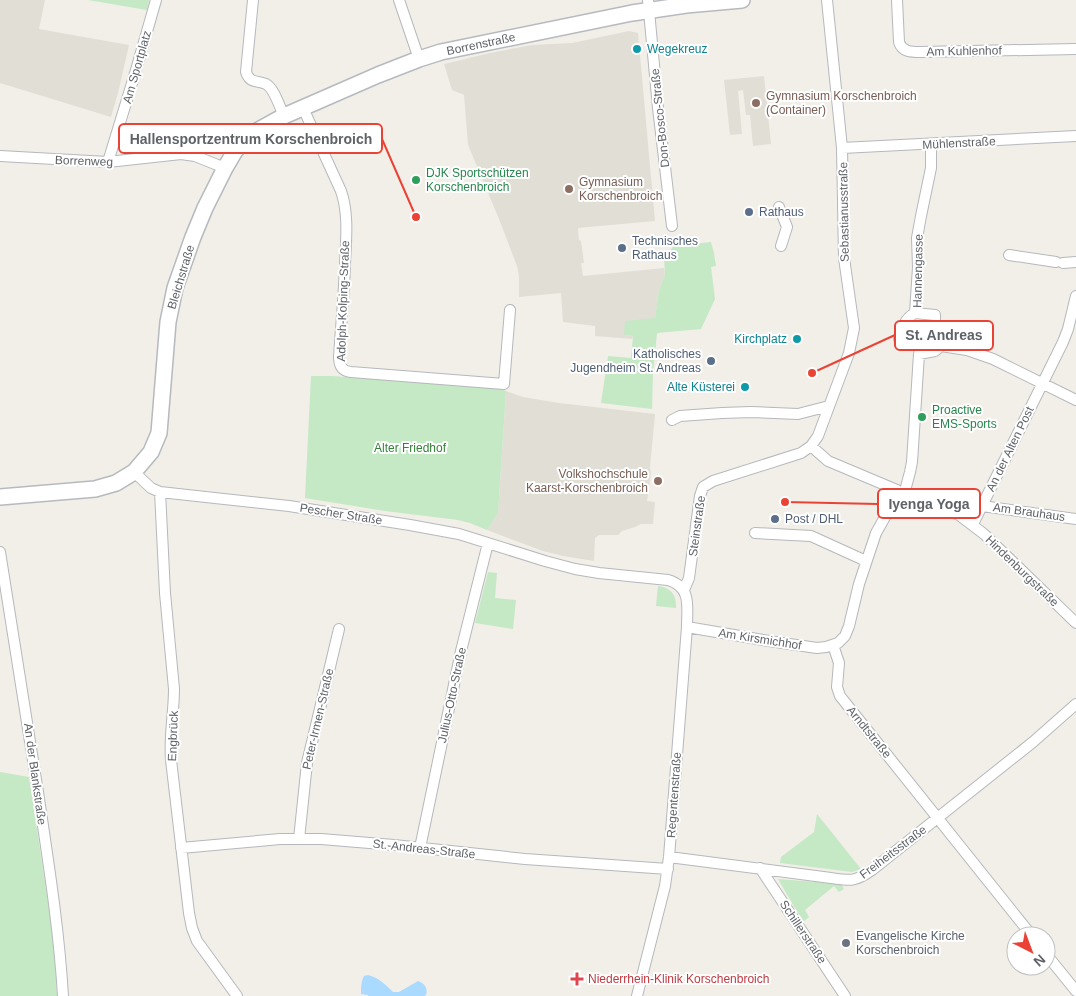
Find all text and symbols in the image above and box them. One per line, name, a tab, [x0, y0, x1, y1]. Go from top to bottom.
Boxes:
street label: Am Sportplatz	[120, 29, 154, 105]
street label: Borrenstraße	[445, 30, 517, 58]
place label: Wegekreuz	[647, 42, 707, 56]
marker: Wegekreuz	[631, 43, 643, 55]
street label: Am Kuhlenhof	[926, 43, 1002, 59]
street label: Don-Bosco-Straße	[648, 68, 672, 168]
place label: Gymnasium Korschenbroich (Container)	[766, 89, 917, 117]
marker: Gymnasium Korschenbroich (Container)	[750, 97, 762, 109]
callout: Hallensportzentrum Korschenbroich	[119, 124, 382, 153]
text: Hallensportzentrum Korschenbroich	[130, 131, 372, 147]
street label: Mühlenstraße	[922, 134, 996, 152]
street label: Borrenweg	[55, 153, 113, 169]
street label: Sebastianusstraße	[836, 162, 852, 262]
place label: DJK Sportschützen Korschenbroich	[426, 166, 529, 194]
marker: DJK Sportschützen Korschenbroich	[410, 174, 422, 186]
place label: Gymnasium Korschenbroich	[579, 175, 662, 203]
marker: Gymnasium Korschenbroich	[563, 183, 575, 195]
place label: Rathaus	[759, 205, 804, 219]
marker: Rathaus	[743, 206, 755, 218]
place label: Technisches Rathaus	[632, 234, 698, 262]
street label: Hannengasse	[910, 234, 926, 308]
street label: Adolph-Kolping-Straße	[334, 240, 352, 362]
marker: Technisches Rathaus	[616, 242, 628, 254]
street label: Bleichstraße	[165, 243, 198, 311]
callout: St. Andreas	[895, 321, 993, 350]
text: St. Andreas	[905, 327, 983, 343]
place label: Kirchplatz	[734, 332, 787, 346]
marker: Kirchplatz	[791, 333, 803, 345]
place label: Katholisches Jugendheim St. Andreas	[570, 347, 701, 375]
marker: Katholisches Jugendheim St. Andreas	[705, 355, 717, 367]
place label: Alte Küsterei	[667, 380, 735, 394]
marker: Alte Küsterei	[739, 381, 751, 393]
place label: Proactive EMS-Sports	[932, 403, 997, 431]
street label: An der Alten Post	[983, 404, 1037, 494]
marker: Proactive EMS-Sports	[916, 411, 928, 423]
park label: Alter Friedhof	[374, 441, 447, 455]
place label: Volkshochschule Kaarst-Korschenbroich	[526, 467, 648, 495]
marker: Volkshochschule Kaarst-Korschenbroich	[652, 475, 664, 487]
callout: Iyenga Yoga	[878, 489, 980, 518]
street label: Steinstraße	[686, 494, 708, 557]
text: Iyenga Yoga	[888, 496, 970, 512]
street label: Am Brauhaus	[992, 500, 1066, 524]
street label: Pescher Straße	[299, 501, 384, 527]
place label: Post / DHL	[785, 512, 843, 526]
marker: Post / DHL	[769, 513, 781, 525]
street label: Hindenburgstraße	[983, 533, 1062, 610]
street label: Am Kirsmichhof	[717, 626, 803, 653]
street label: Julius-Otto-Straße	[435, 646, 469, 744]
street label: Peter-Irmen-Straße	[300, 667, 337, 771]
street label: Arndtstraße	[844, 703, 894, 761]
street label: Engbrück	[165, 709, 181, 762]
street label: An der Blankstraße	[21, 722, 49, 826]
street label: Regentenstraße	[664, 751, 684, 838]
street label: Freiheitsstraße	[857, 822, 929, 882]
street label: St.-Andreas-Straße	[372, 837, 476, 861]
street label: Schillerstraße	[777, 898, 829, 967]
north arrow	[1006, 926, 1056, 976]
place label: Evangelische Kirche Korschenbroich	[856, 929, 965, 957]
marker: Evangelische Kirche Korschenbroich	[840, 937, 852, 949]
text: N	[1031, 951, 1049, 970]
marker: Niederrhein-Klinik Korschenbroich	[570, 972, 584, 986]
place label: Niederrhein-Klinik Korschenbroich	[588, 972, 769, 986]

